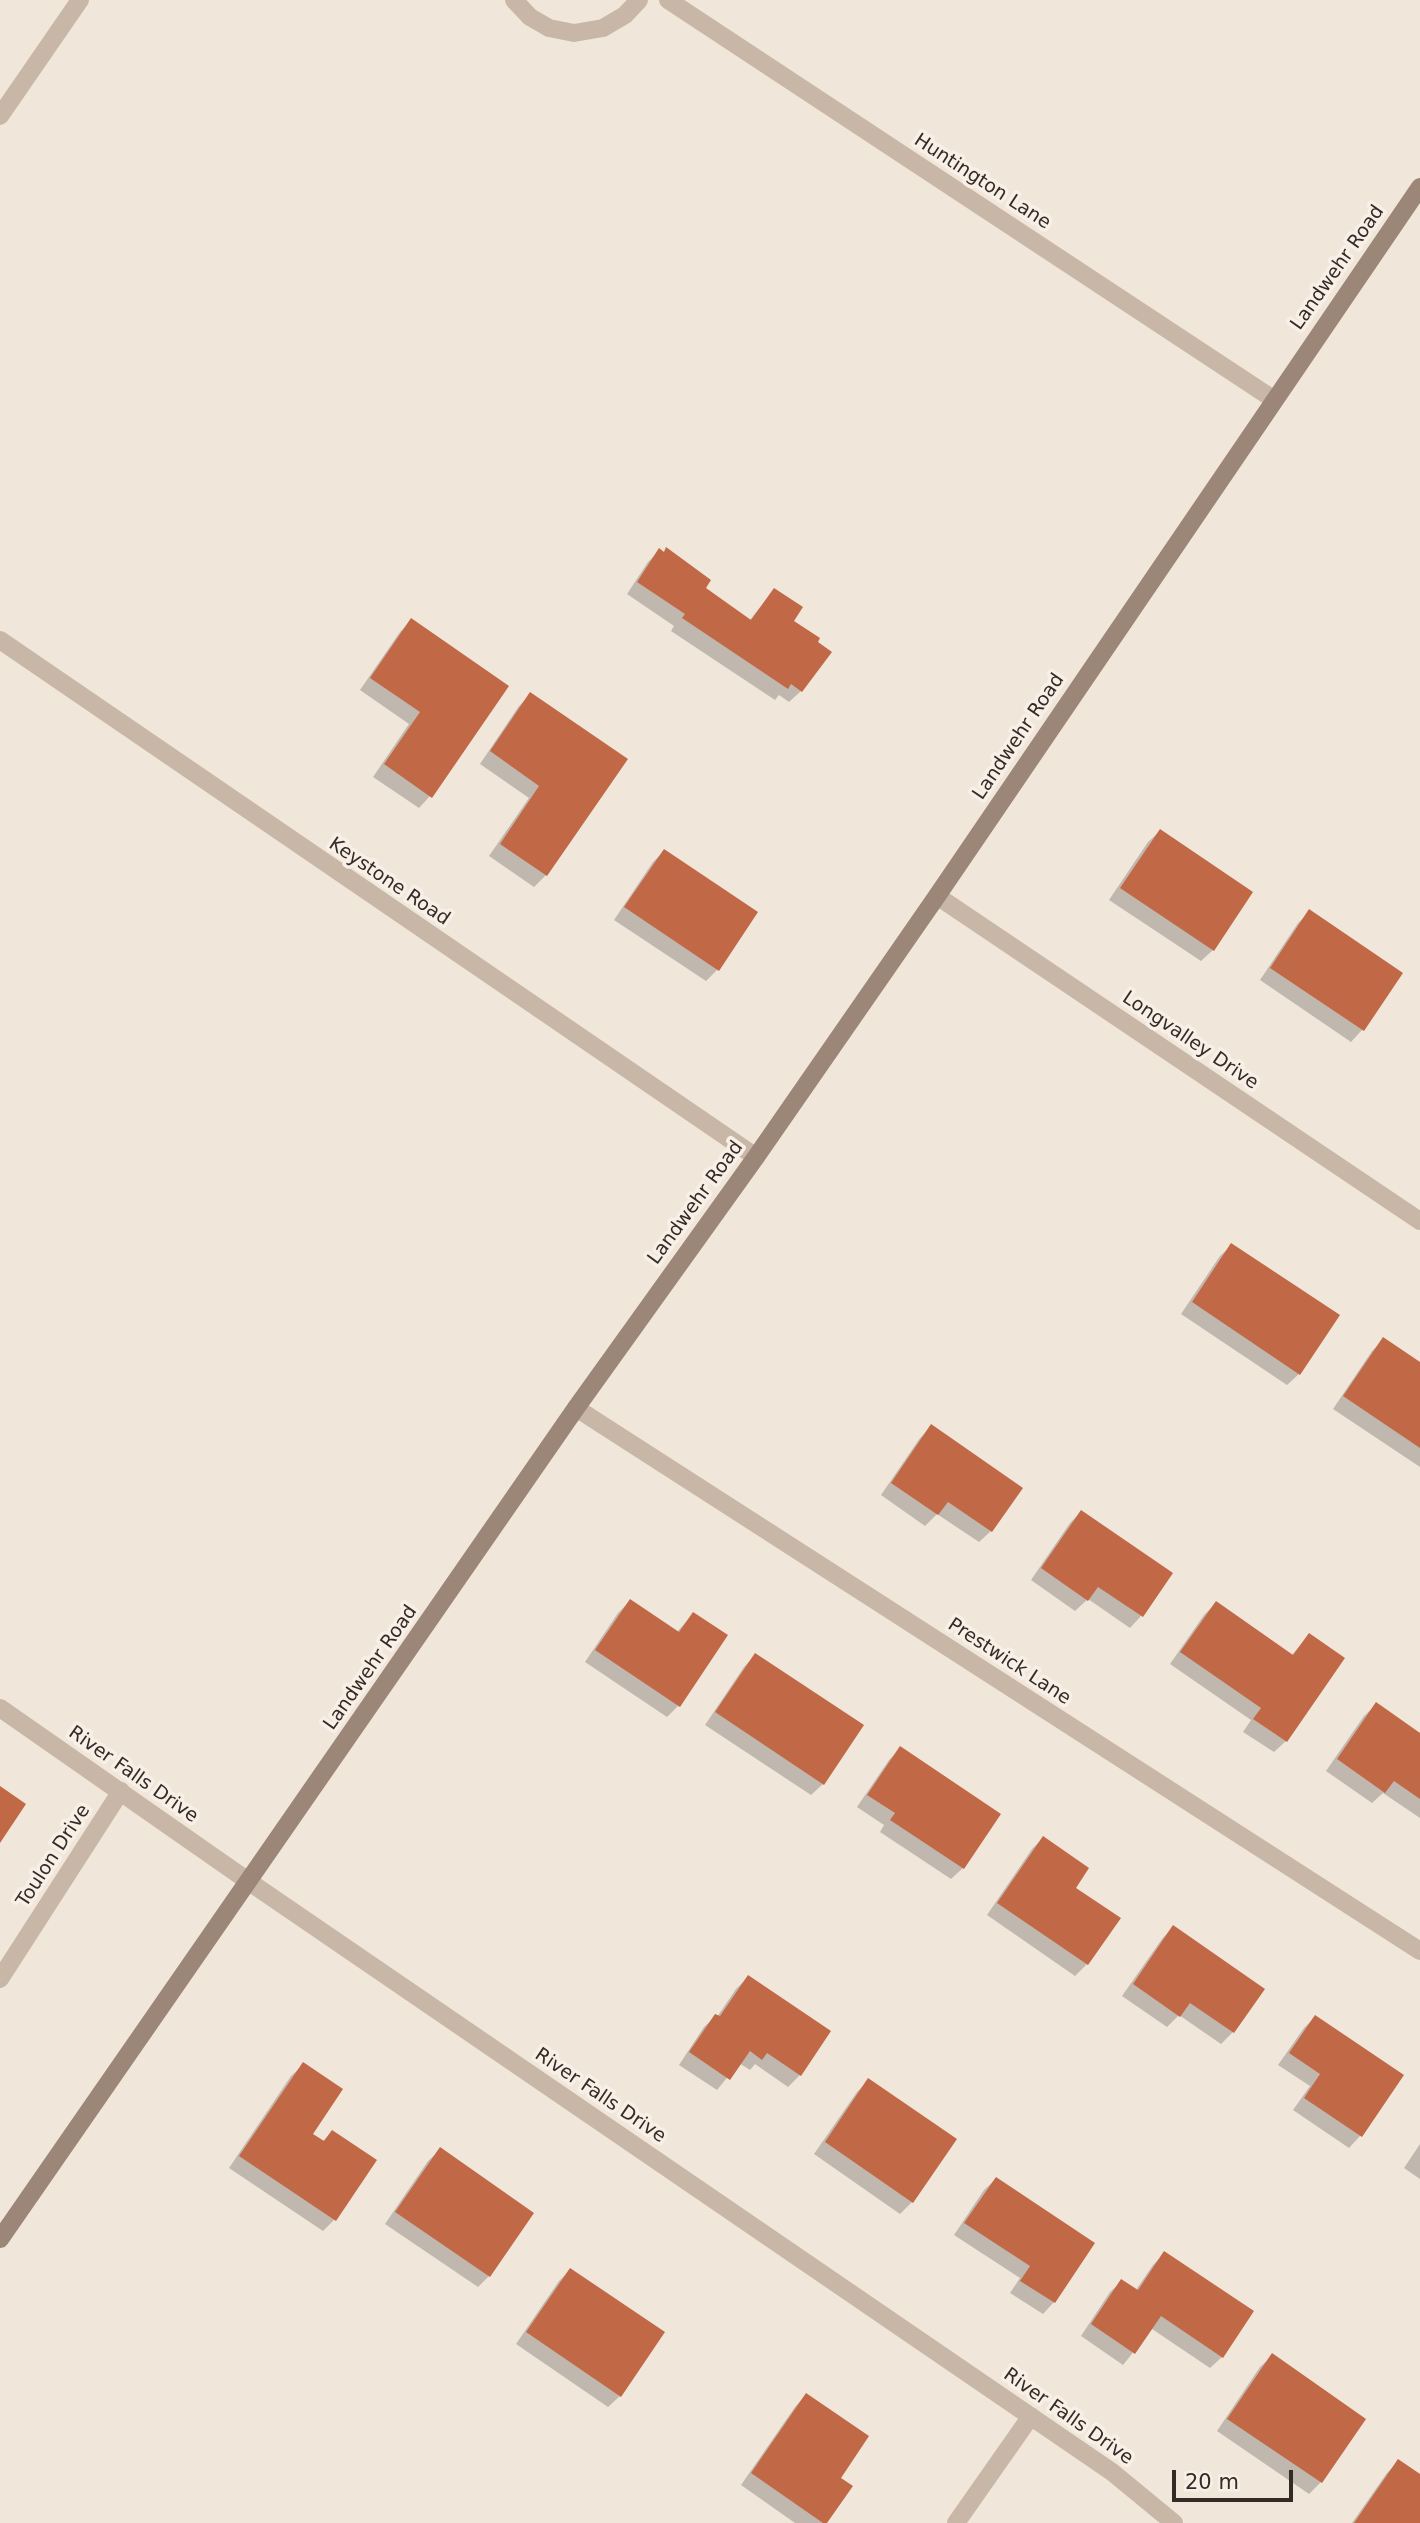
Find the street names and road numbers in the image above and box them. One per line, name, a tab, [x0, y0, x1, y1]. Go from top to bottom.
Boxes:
street label: Huntington Lane	[909, 129, 1055, 235]
street label: Landwehr Road	[1286, 201, 1390, 335]
street label: Landwehr Road	[968, 670, 1070, 804]
street label: Keystone Road	[324, 833, 454, 931]
street label: Longvalley Drive	[1118, 987, 1262, 1095]
street label: Landwehr Road	[644, 1137, 748, 1269]
street label: Landwehr Road	[319, 1601, 423, 1735]
street label: Prestwick Lane	[943, 1614, 1075, 1710]
street label: River Falls Drive	[64, 1722, 202, 1828]
street label: Toulon Drive	[12, 1800, 96, 1912]
street label: River Falls Drive	[530, 2044, 670, 2148]
street label: River Falls Drive	[999, 2364, 1137, 2470]

